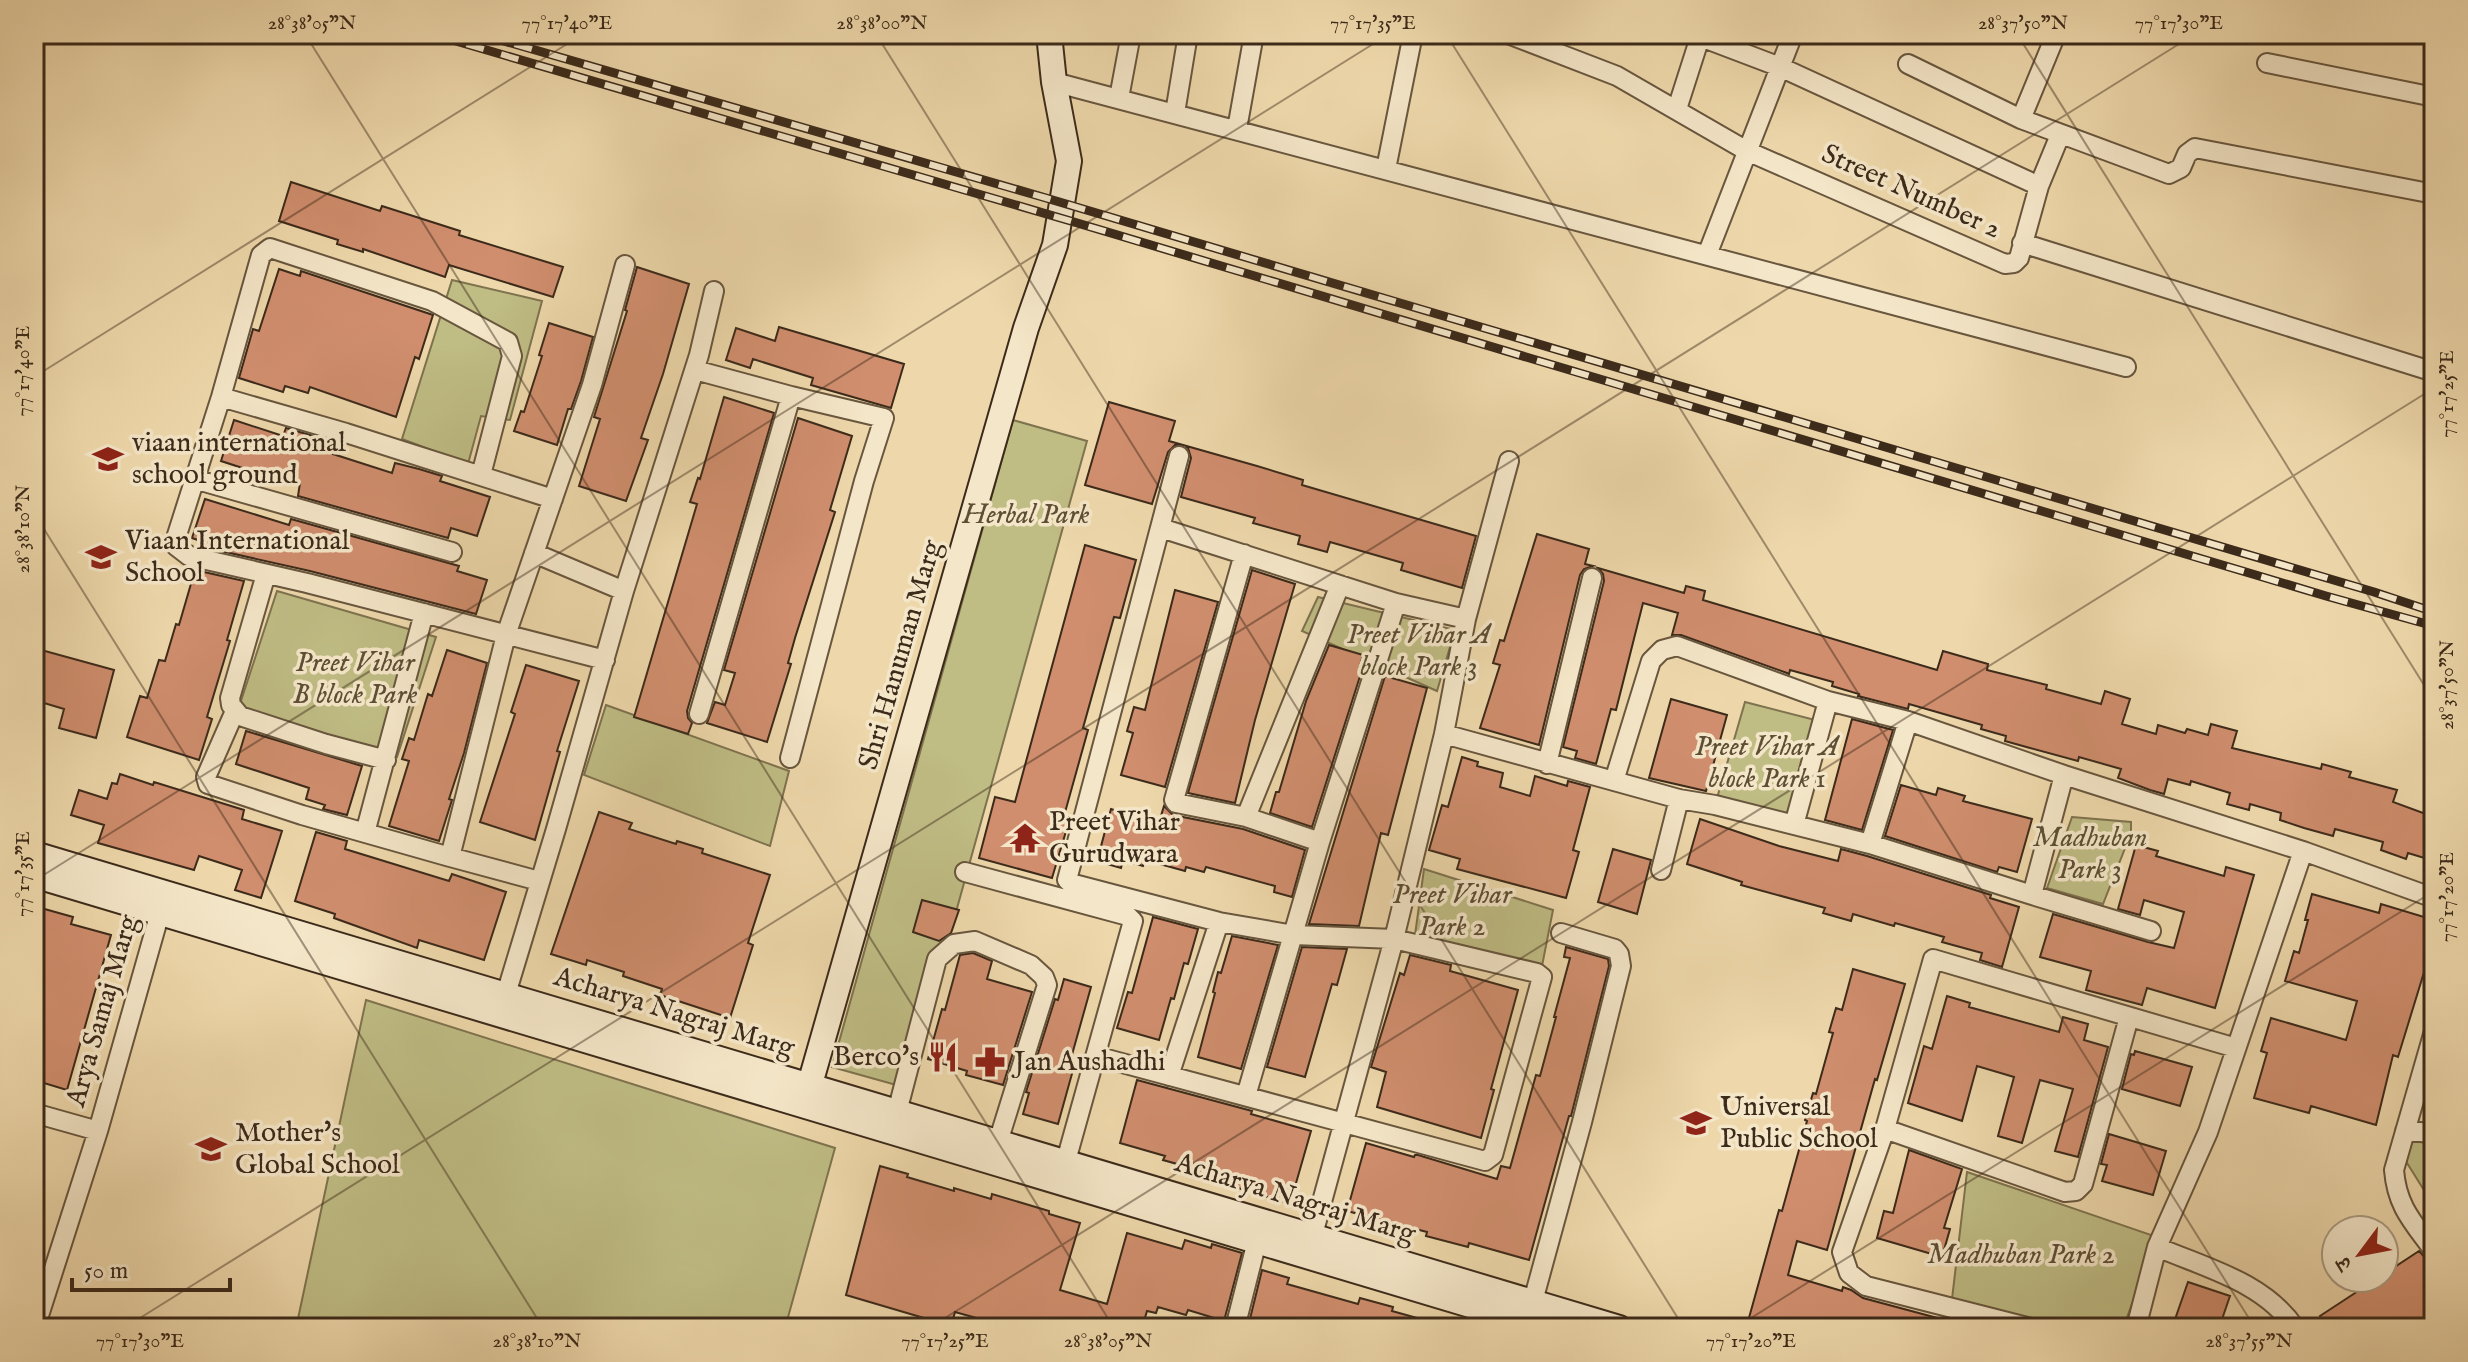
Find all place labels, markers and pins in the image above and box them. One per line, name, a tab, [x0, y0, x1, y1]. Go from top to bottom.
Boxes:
place label: viaan international school ground	[132, 426, 346, 493]
school or university icon: viaan international school ground	[91, 442, 125, 476]
place label: Viaan International School	[124, 524, 350, 591]
school or university icon: Viaan International School	[84, 540, 118, 574]
place label: Preet Vihar Gurudwara	[1049, 805, 1180, 872]
temple icon: Preet Vihar Gurudwara	[1008, 821, 1042, 855]
place label: Berco's	[833, 1040, 919, 1075]
restaurant icon: Berco's	[926, 1040, 960, 1074]
pharmacy icon: Jan Aushadhi	[973, 1045, 1007, 1079]
place label: Jan Aushadhi	[1011, 1045, 1165, 1080]
place label: Universal Public School	[1720, 1090, 1878, 1157]
school or university icon: Universal Public School	[1679, 1106, 1713, 1140]
place label: Mother's Global School	[235, 1116, 400, 1183]
school or university icon: Mother's Global School	[194, 1132, 228, 1166]

